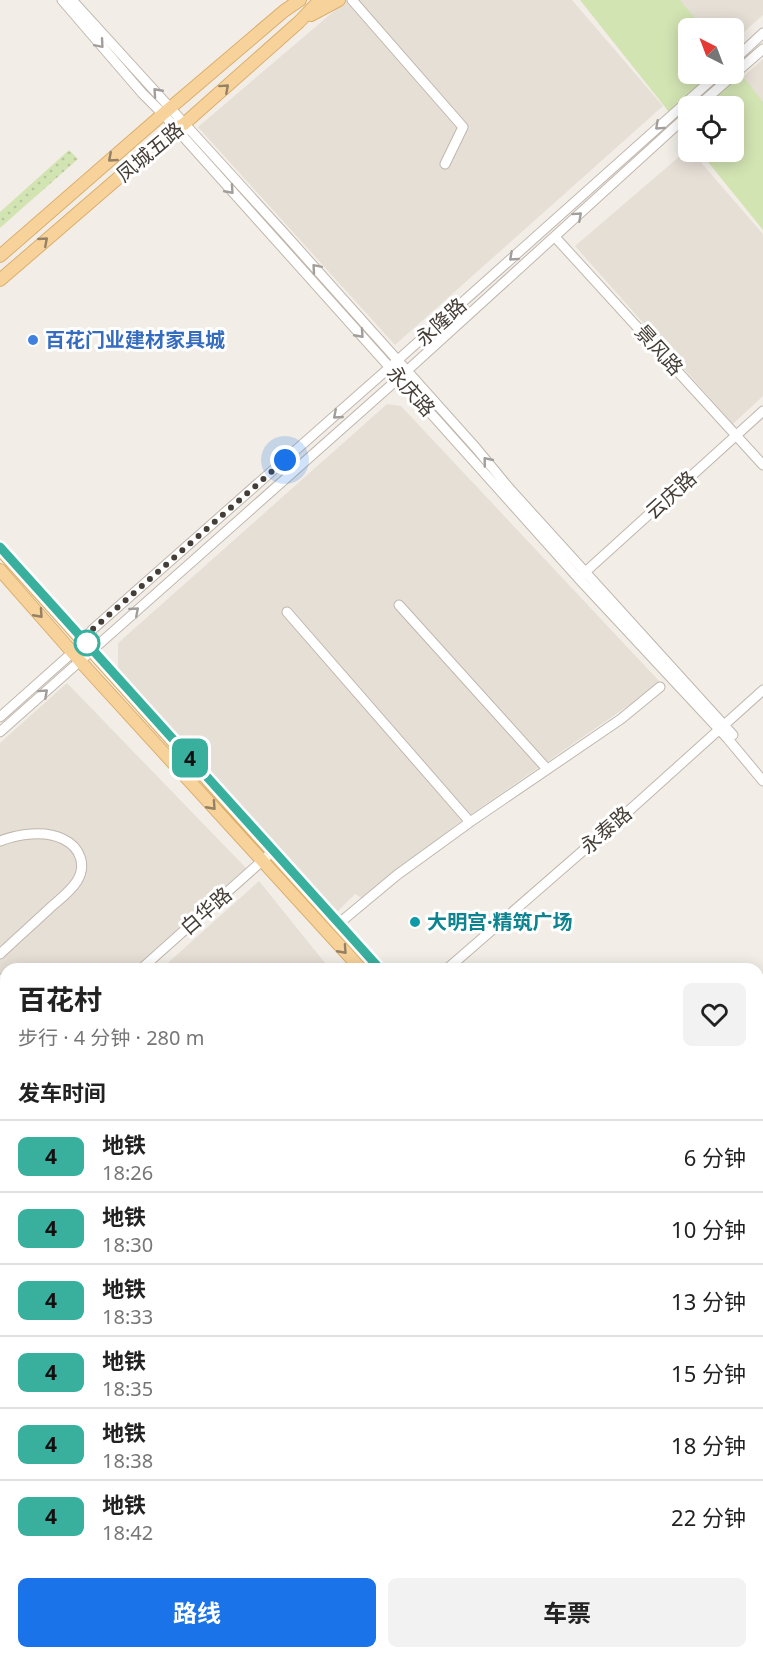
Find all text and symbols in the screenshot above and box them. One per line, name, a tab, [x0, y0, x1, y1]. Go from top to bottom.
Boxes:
north arrow	[678, 18, 744, 84]
map controls	[678, 18, 744, 162]
one-way arrow	[93, 37, 104, 48]
one-way arrow	[218, 84, 229, 95]
one-way arrow	[153, 89, 164, 99]
button: locate	[678, 96, 744, 162]
street label: 凤城五路	[110, 116, 189, 188]
one-way arrow	[655, 119, 665, 130]
one-way arrow	[108, 151, 119, 162]
one-way arrow	[223, 183, 234, 193]
one-way arrow	[572, 212, 582, 223]
one-way arrow	[37, 238, 48, 249]
one-way arrow	[510, 250, 520, 261]
one-way arrow	[312, 264, 323, 275]
street label: 永隆路	[409, 292, 472, 352]
street label: 景风路	[629, 318, 689, 381]
place label: 百花门业建材家具城	[45, 326, 225, 353]
one-way arrow	[353, 328, 364, 338]
marker: 百花门业建材家具城	[26, 333, 40, 347]
street label: 永庆路	[381, 359, 441, 422]
one-way arrow	[333, 408, 343, 419]
your location	[270, 445, 300, 475]
one-way arrow	[484, 457, 495, 468]
street label: 云庆路	[639, 465, 702, 525]
one-way arrow	[32, 607, 43, 618]
one-way arrow	[128, 607, 139, 618]
unlabelled marker	[74, 630, 100, 656]
one-way arrow	[37, 689, 47, 700]
line badge: 4	[170, 738, 210, 777]
text: 4	[184, 744, 196, 772]
one-way arrow	[205, 799, 216, 809]
street label: 永泰路	[574, 800, 637, 859]
street label: 白华路	[174, 881, 237, 940]
place label: 大明宫·精筑广场	[427, 908, 573, 935]
marker: 大明宫·精筑广场	[408, 915, 422, 929]
one-way arrow	[336, 943, 347, 954]
text: 百花村	[18, 980, 102, 1018]
button: heart	[683, 983, 746, 1046]
text: 步行 · 4 分钟 · 280 m	[18, 1024, 204, 1051]
text: 发车时间	[18, 1077, 106, 1107]
text: 地铁	[102, 1129, 146, 1159]
text: 4	[45, 1142, 57, 1170]
text: 6 分钟	[684, 1142, 746, 1172]
text: 18:26	[102, 1159, 153, 1186]
text: 地铁	[102, 1201, 146, 1231]
text: 4	[45, 1214, 57, 1242]
text: 10 分钟	[671, 1214, 746, 1244]
text: 18:30	[102, 1231, 153, 1258]
text: 地铁	[102, 1273, 146, 1303]
text: 4	[45, 1286, 57, 1314]
text: 13 分钟	[671, 1286, 746, 1316]
text: 18:33	[102, 1303, 153, 1330]
text: 地铁	[102, 1345, 146, 1375]
text: 4	[45, 1358, 57, 1386]
text: 15 分钟	[671, 1358, 746, 1388]
text: 18:35	[102, 1375, 153, 1402]
text: 地铁	[102, 1417, 146, 1447]
text: 4	[45, 1430, 57, 1458]
text: 18 分钟	[671, 1430, 746, 1460]
text: 18:38	[102, 1447, 153, 1474]
text: 地铁	[102, 1489, 146, 1519]
text: 4	[45, 1502, 57, 1530]
text: 22 分钟	[671, 1502, 746, 1532]
text: 18:42	[102, 1519, 153, 1546]
button: 路线	[18, 1578, 376, 1647]
button: 车票	[388, 1578, 746, 1647]

